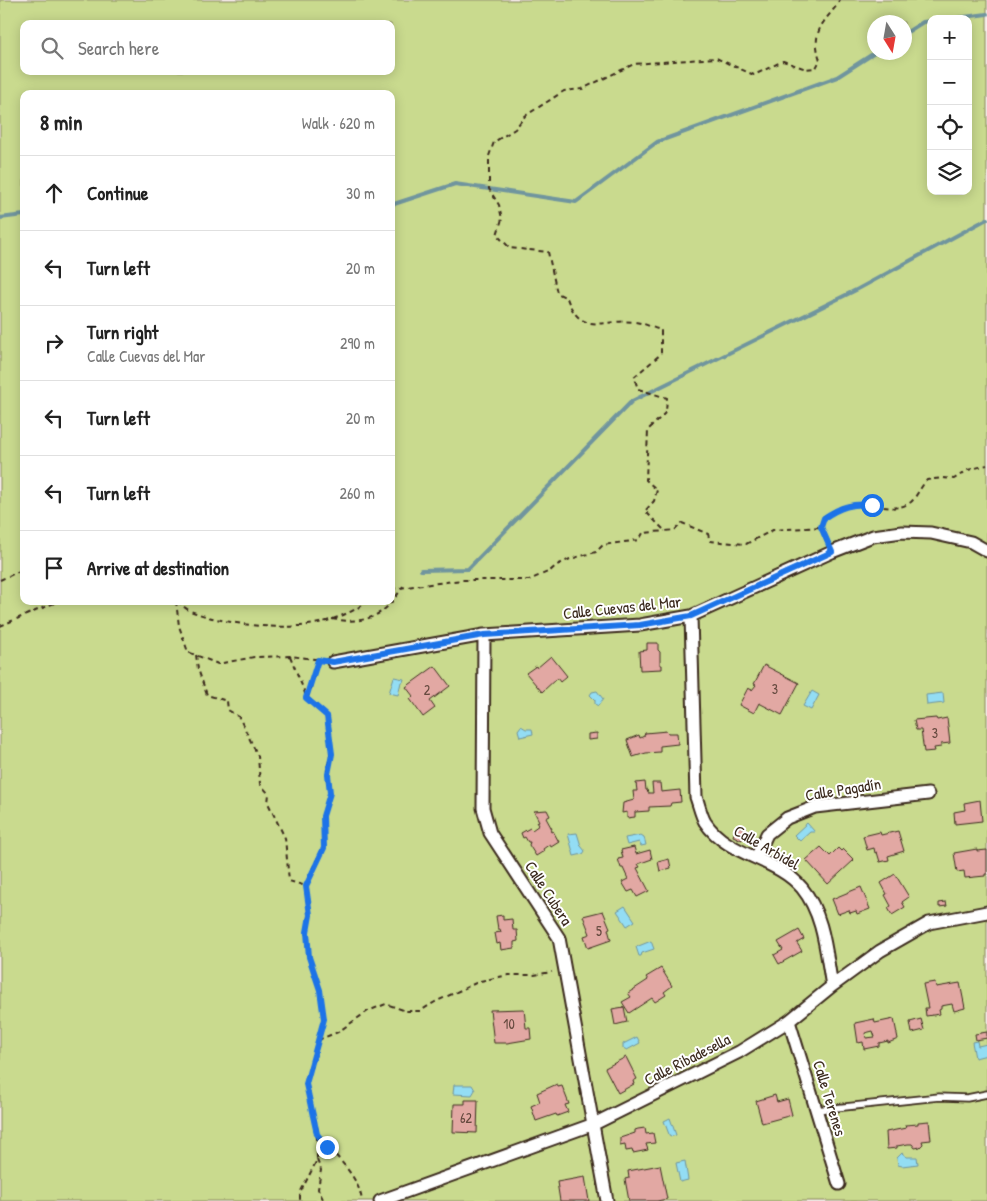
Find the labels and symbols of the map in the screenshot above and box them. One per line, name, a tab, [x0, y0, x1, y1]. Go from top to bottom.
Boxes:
north arrow	[867, 15, 912, 60]
route start	[861, 494, 884, 517]
street label: Calle Cuevas del Mar	[562, 590, 682, 624]
house number: 3	[772, 679, 778, 698]
house number: 2	[424, 680, 431, 699]
house number: 3	[932, 723, 938, 742]
street label: Calle Pagadín	[804, 772, 882, 806]
street label: Calle Arbidel	[730, 819, 805, 875]
street label: Calle Cubera	[520, 857, 578, 929]
house number: 5	[596, 921, 602, 940]
house number: 10	[503, 1014, 515, 1033]
street label: Calle Ribadesella	[640, 1028, 734, 1090]
street label: Calle Terenes	[808, 1057, 852, 1139]
house number: 62	[460, 1108, 473, 1127]
route end	[316, 1136, 339, 1159]

